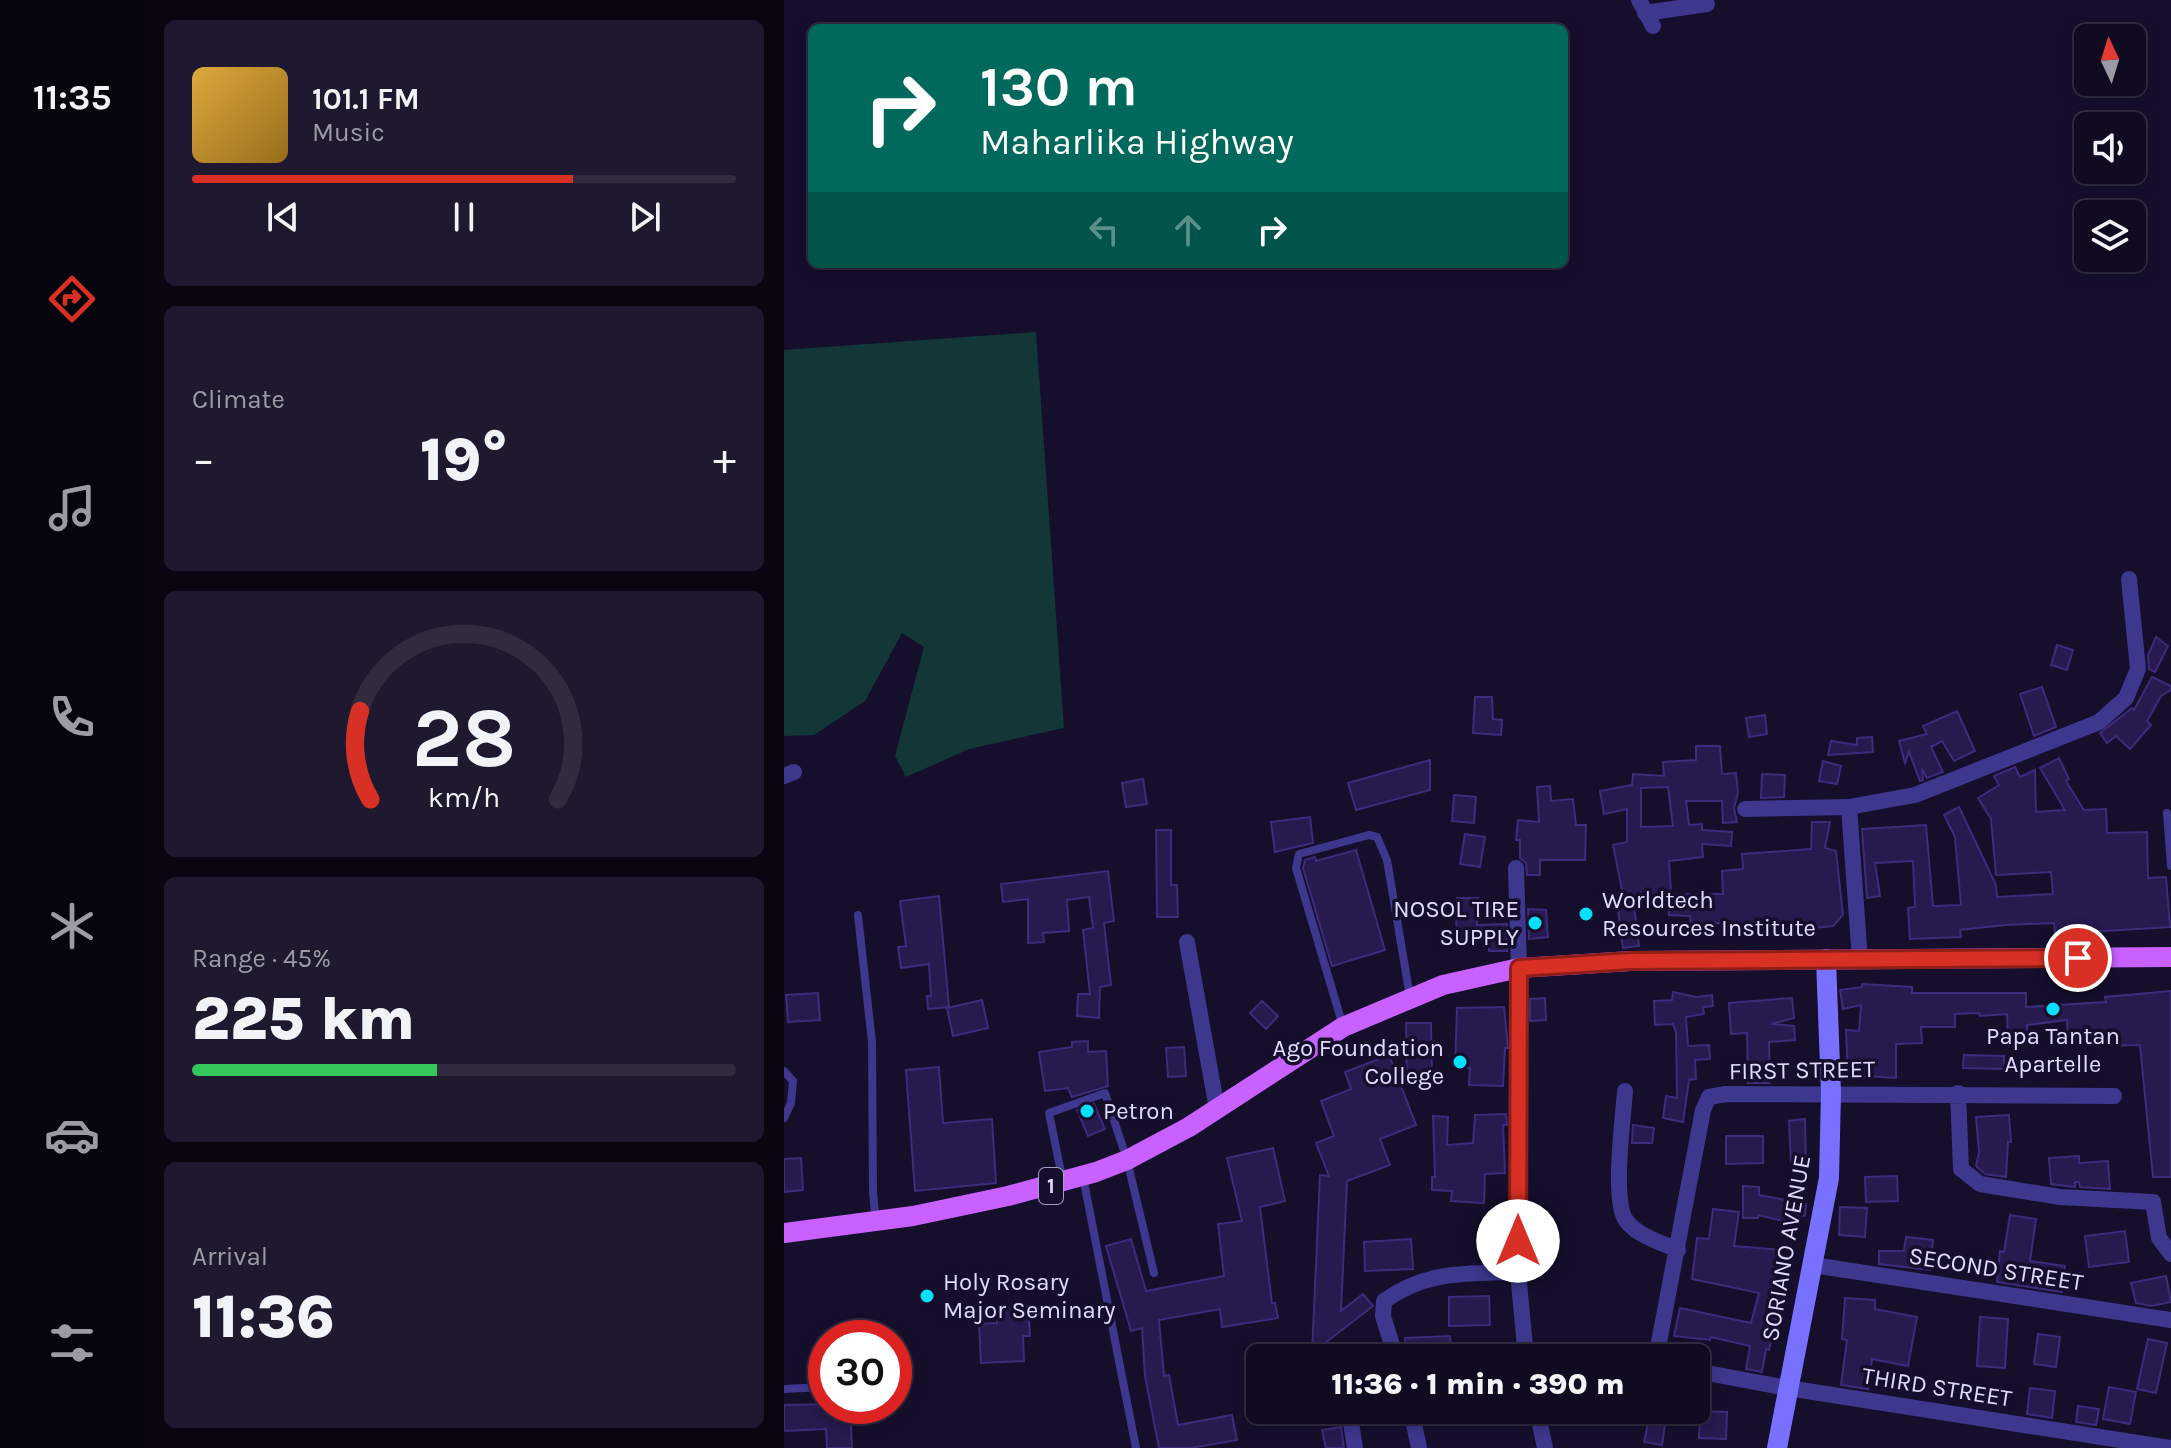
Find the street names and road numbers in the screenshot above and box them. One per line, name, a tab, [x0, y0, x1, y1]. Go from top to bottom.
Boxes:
street label: FIRST STREET	[1729, 1055, 1875, 1085]
street label: SORIANO AVENUE	[1756, 1153, 1816, 1343]
road number: 1	[1039, 1168, 1063, 1204]
street label: SECOND STREET	[1907, 1241, 2085, 1297]
street label: THIRD STREET	[1860, 1361, 2014, 1413]

